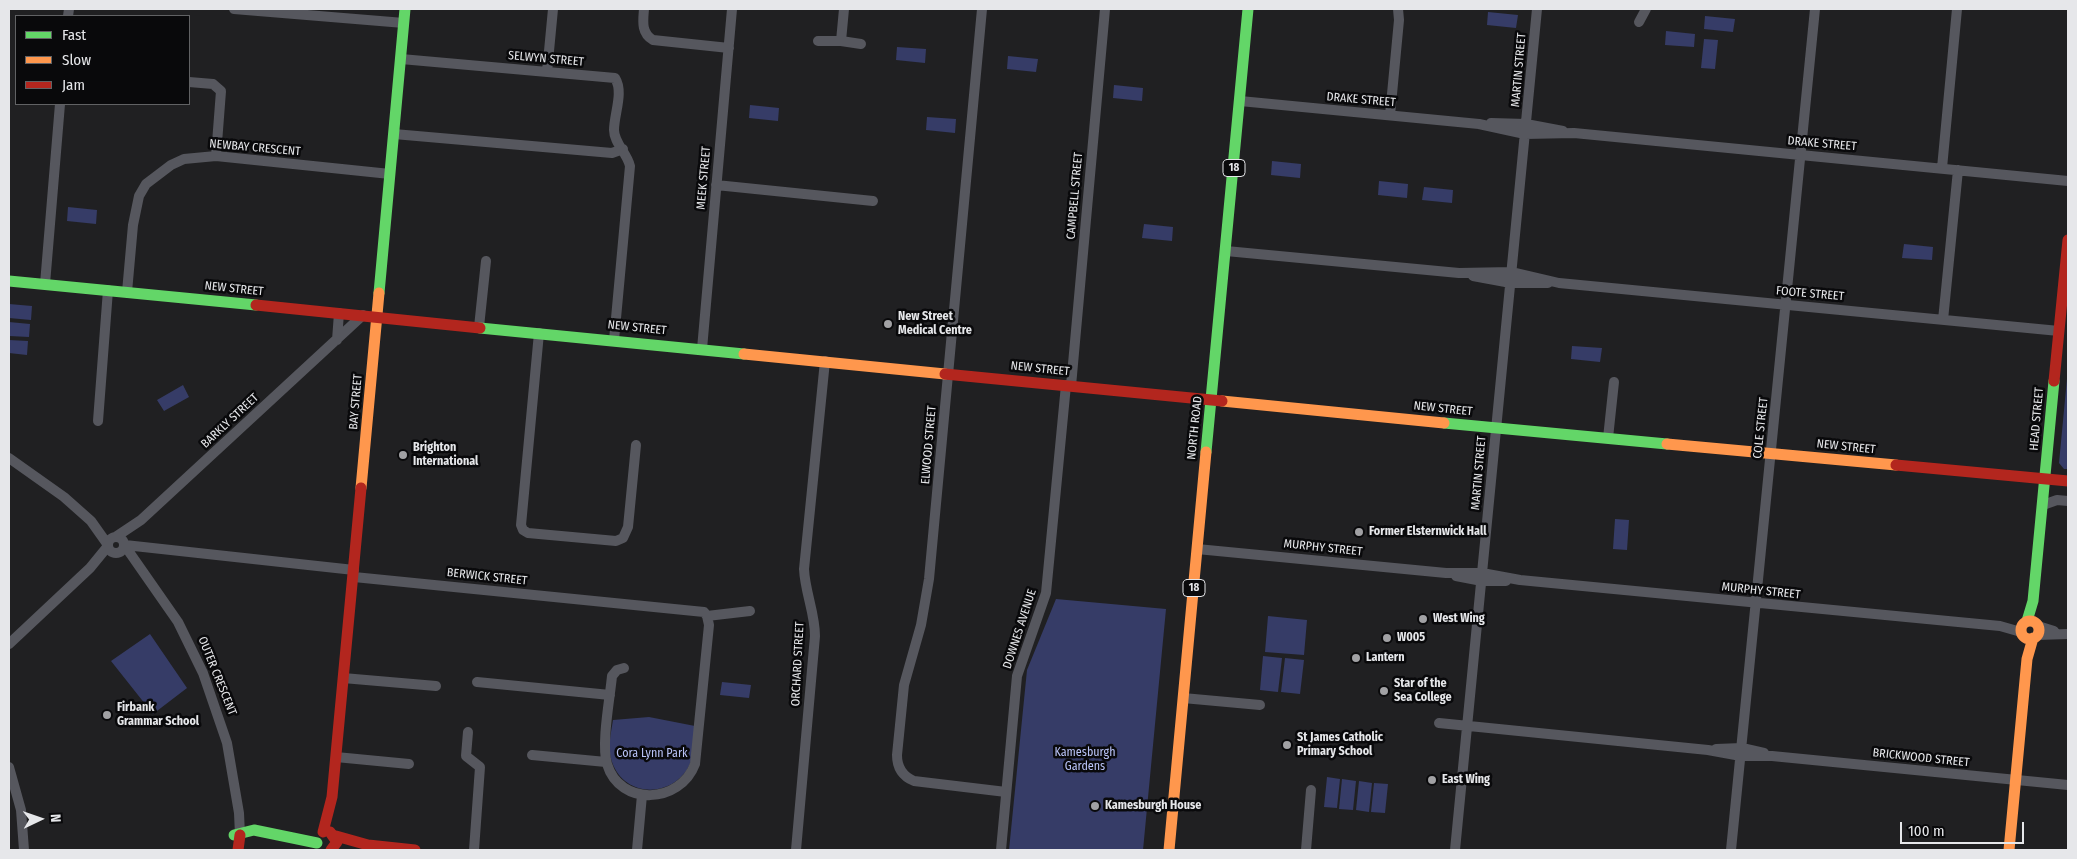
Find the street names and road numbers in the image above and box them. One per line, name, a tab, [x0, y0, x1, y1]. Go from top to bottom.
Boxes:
street label: MARTIN STREET	[1509, 32, 1529, 108]
street label: SELWYN STREET	[507, 49, 585, 69]
street label: DRAKE STREET	[1326, 90, 1396, 110]
street label: DRAKE STREET	[1787, 134, 1857, 154]
street label: NEWBAY CRESCENT	[209, 137, 301, 159]
street label: MEEK STREET	[694, 146, 714, 210]
street label: CAMPBELL STREET	[1064, 152, 1086, 240]
road number: 18	[1223, 160, 1245, 177]
street label: NEW STREET	[204, 279, 264, 299]
street label: FOOTE STREET	[1775, 284, 1845, 304]
street label: NEW STREET	[607, 318, 667, 338]
street label: NEW STREET	[1010, 359, 1070, 379]
street label: BAY STREET	[346, 374, 366, 430]
street label: HEAD STREET	[2027, 387, 2047, 451]
street label: BARKLY STREET	[198, 391, 262, 451]
street label: NORTH ROAD	[1184, 395, 1206, 461]
street label: COLE STREET	[1751, 397, 1771, 459]
street label: NEW STREET	[1413, 399, 1473, 419]
street label: ELWOOD STREET	[918, 405, 940, 485]
street label: MARTIN STREET	[1469, 435, 1489, 511]
street label: NEW STREET	[1816, 437, 1876, 457]
street label: MURPHY STREET	[1283, 537, 1363, 559]
street label: BERWICK STREET	[446, 566, 528, 588]
road number: 18	[1183, 580, 1205, 596]
street label: MURPHY STREET	[1721, 580, 1801, 602]
street label: DOWNES AVENUE	[1000, 587, 1040, 671]
street label: ORCHARD STREET	[789, 621, 807, 707]
street label: OUTER CRESCENT	[195, 634, 239, 718]
street label: BRICKWOOD STREET	[1872, 746, 1970, 770]

